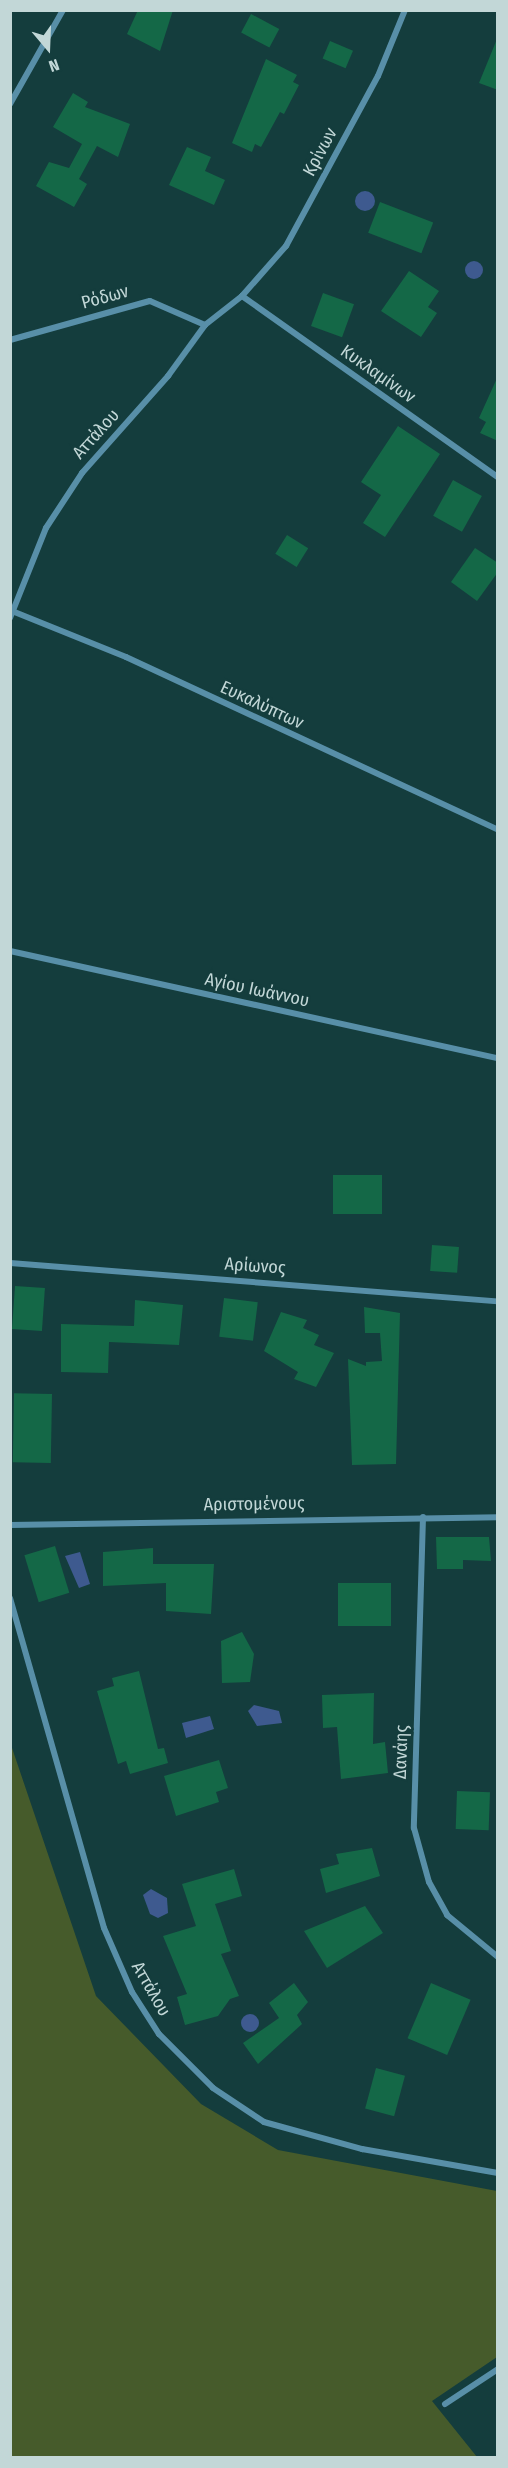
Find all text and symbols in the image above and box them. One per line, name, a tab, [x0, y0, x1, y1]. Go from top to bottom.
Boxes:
north arrow	[18, 18, 78, 78]
text: N	[46, 55, 62, 76]
street label: Κρίνων	[298, 124, 342, 180]
street label: Ρόδων	[79, 280, 131, 314]
street label: Κυκλαμίνων	[336, 340, 420, 408]
street label: Αττάλου	[68, 405, 124, 463]
street label: Ευκαλύπτων	[217, 676, 307, 734]
street label: Αγίου Ιωάννου	[203, 968, 311, 1012]
street label: Αρίωνος	[224, 1253, 286, 1279]
street label: Αριστομένους	[203, 1492, 305, 1516]
street label: Δανάης	[389, 1725, 413, 1779]
street label: Αττάλου	[127, 1958, 175, 2020]

